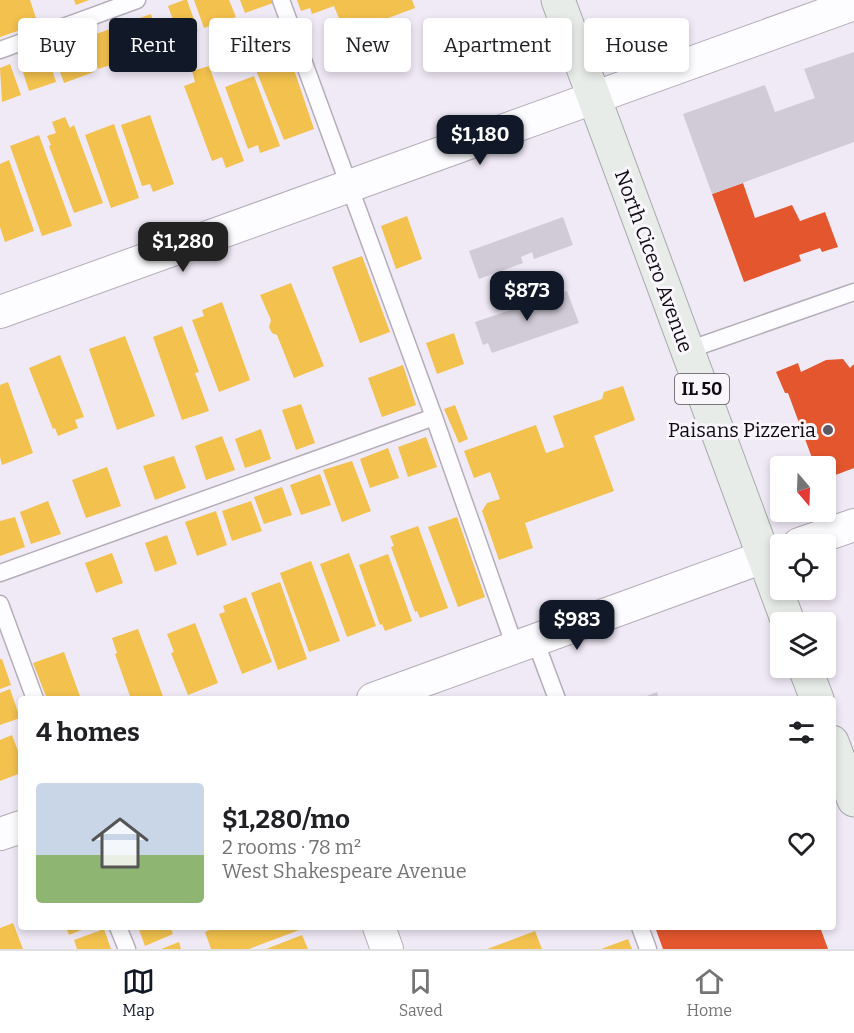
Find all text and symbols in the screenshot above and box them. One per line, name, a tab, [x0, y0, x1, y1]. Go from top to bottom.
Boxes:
chip: Buy	[18, 18, 97, 72]
chip: Rent	[109, 18, 197, 72]
chip: Filters	[209, 18, 312, 72]
chip: New	[324, 18, 411, 72]
chip: Apartment	[423, 18, 572, 72]
chip: House	[584, 18, 689, 72]
pin: $1,180	[431, 115, 529, 166]
text: $1,180	[451, 122, 509, 146]
street label: North Cicero Avenue	[610, 166, 698, 356]
pin: $1,280	[134, 222, 232, 273]
text: $1,280	[152, 229, 214, 253]
pin: $873	[491, 271, 563, 322]
text: $873	[504, 278, 550, 302]
road number: IL 50	[675, 374, 729, 404]
place label: Paisans Pizzeria	[668, 418, 816, 442]
marker: Paisans Pizzeria	[821, 423, 835, 437]
north arrow	[770, 456, 836, 522]
map controls	[770, 456, 836, 678]
button: locate	[770, 534, 836, 600]
pin: $983	[541, 600, 613, 651]
text: $983	[553, 607, 601, 631]
button: layers	[770, 612, 836, 678]
icon: filters	[785, 716, 818, 749]
text: 4 homes	[36, 717, 140, 748]
text: $1,280/mo	[222, 804, 350, 835]
icon: home	[84, 807, 156, 879]
icon: heart	[785, 827, 818, 860]
text: 2 rooms · 78 m²	[222, 835, 361, 859]
text: West Shakespeare Avenue	[222, 859, 467, 883]
tab: Map	[122, 965, 155, 1020]
tab: Saved	[399, 965, 443, 1020]
tab: Home	[686, 965, 732, 1020]

